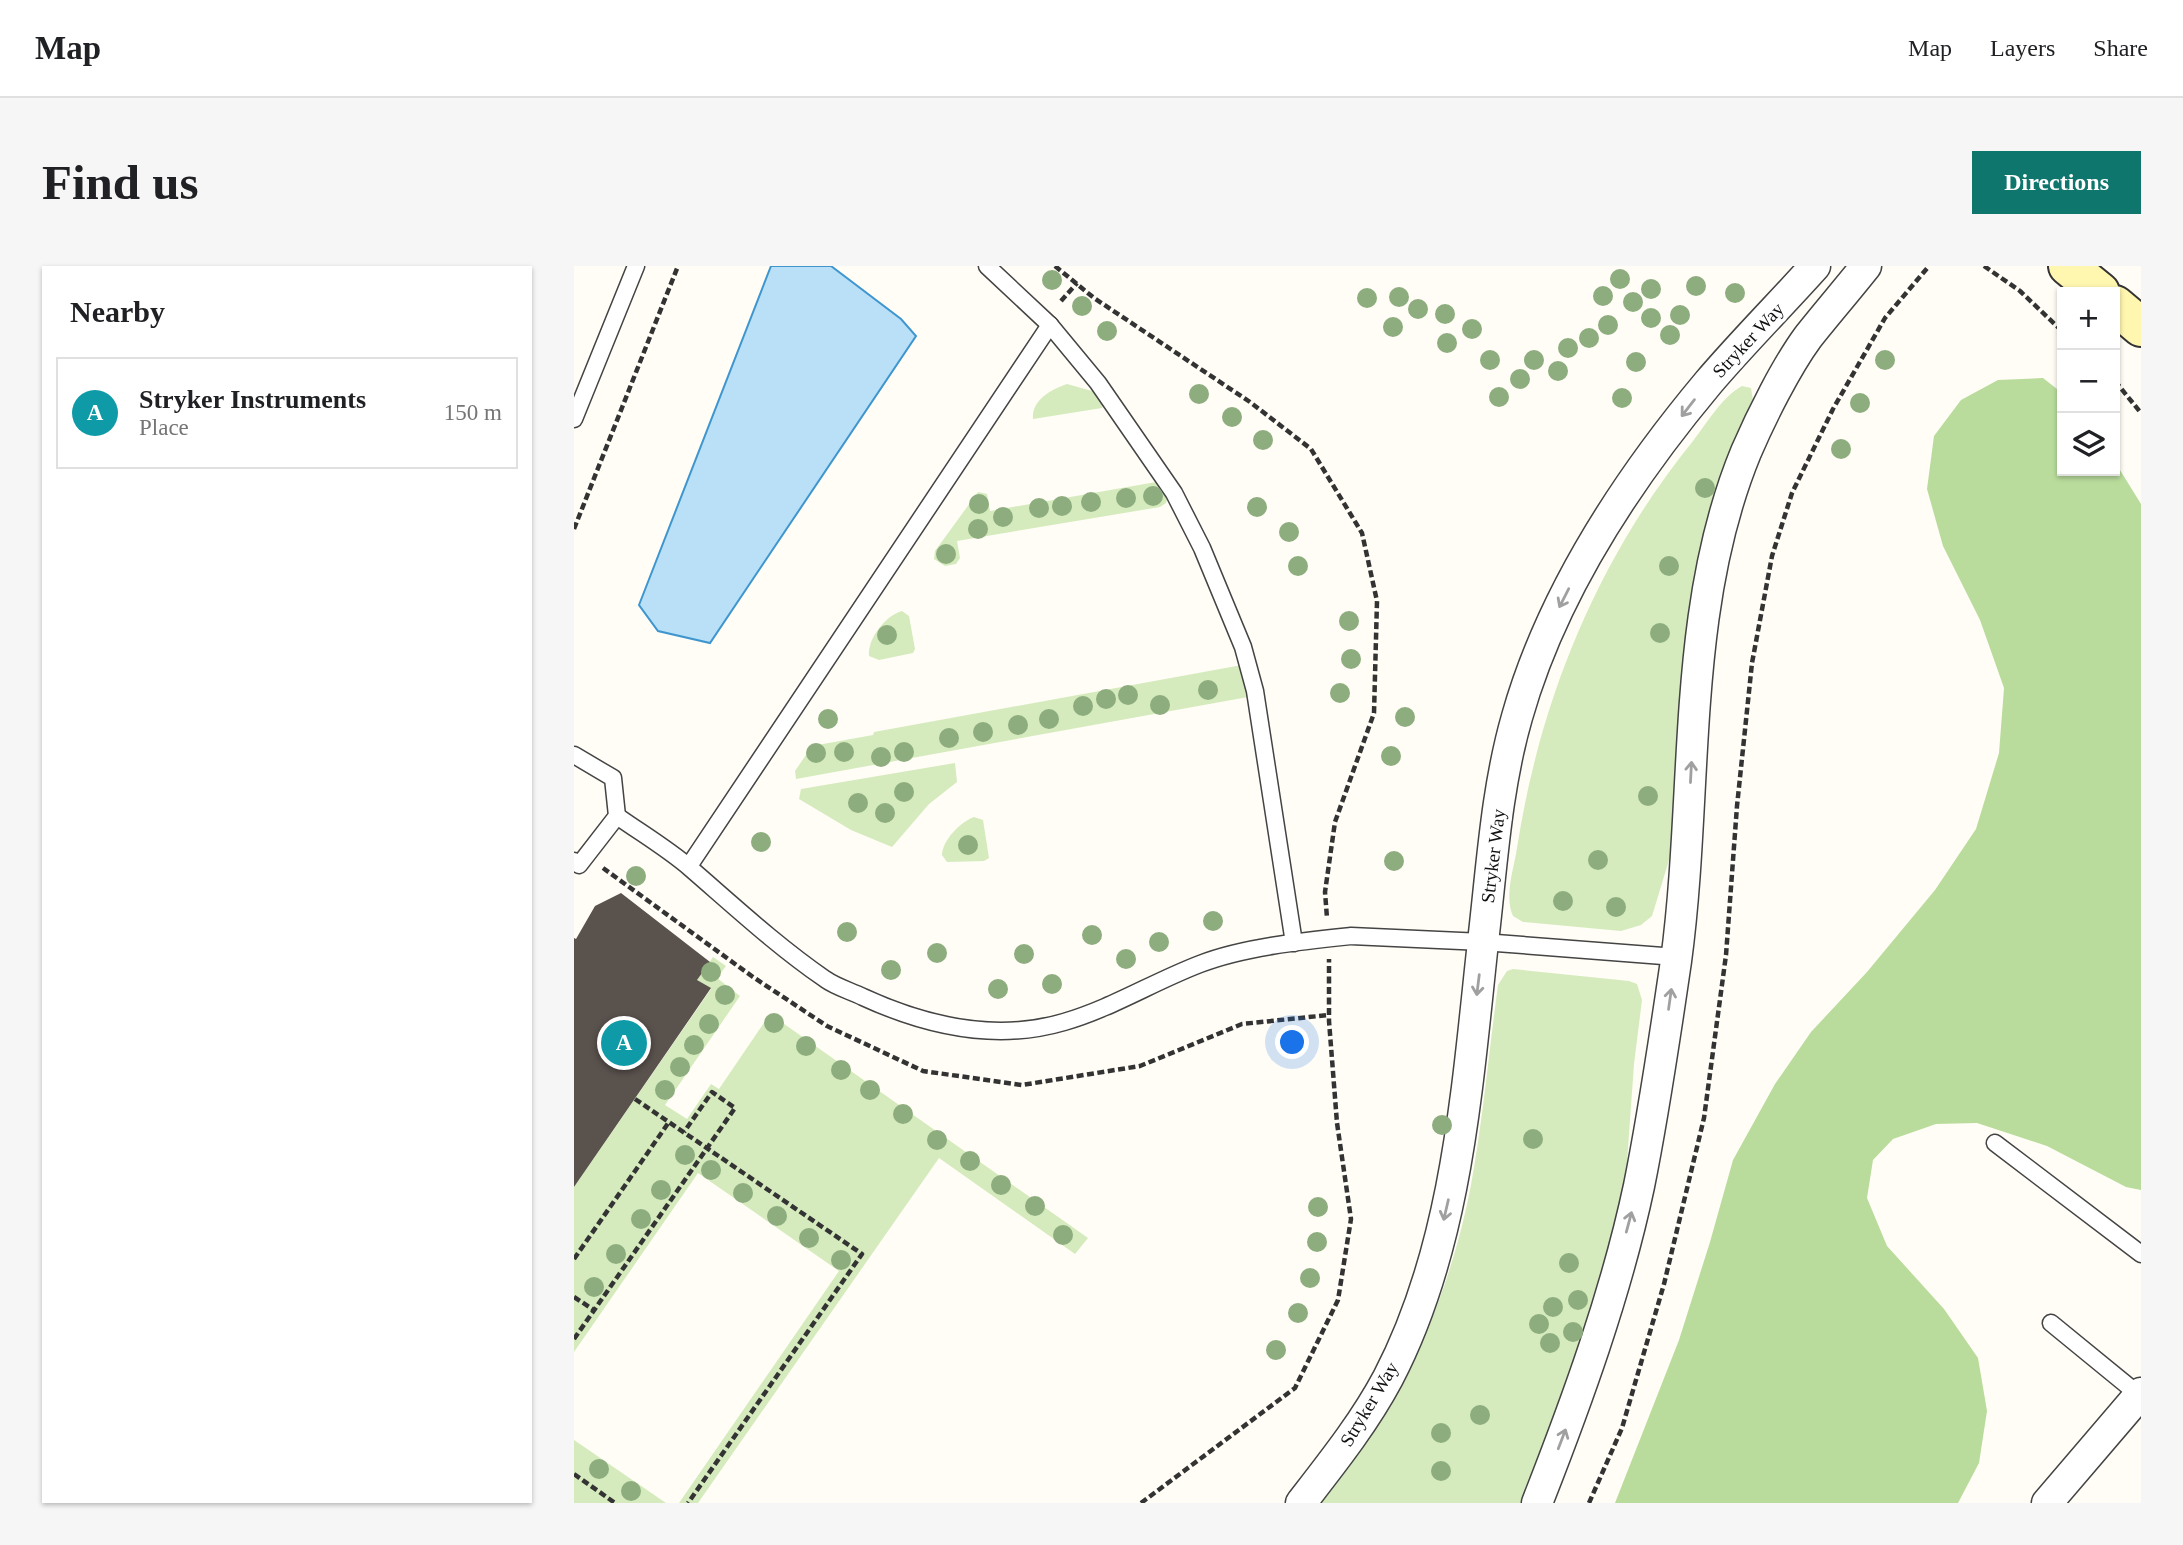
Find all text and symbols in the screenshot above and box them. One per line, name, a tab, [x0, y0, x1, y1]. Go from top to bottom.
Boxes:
text: Map	[35, 30, 101, 66]
text: Map	[1908, 35, 1952, 61]
text: Layers	[1990, 35, 2055, 61]
text: Share	[2093, 35, 2148, 61]
button: Directions	[1972, 151, 2141, 214]
text: Find us	[42, 155, 199, 210]
map controls	[2057, 287, 2120, 476]
button: +	[2057, 287, 2120, 350]
text: Nearby	[70, 295, 165, 328]
street label: Stryker Way	[1708, 298, 1788, 382]
button: −	[2057, 350, 2120, 413]
text: Stryker Instruments	[139, 385, 366, 414]
one-way arrow	[1681, 399, 1696, 417]
text: A	[87, 400, 103, 425]
text: 150 m	[444, 400, 502, 425]
button: layers	[2057, 413, 2120, 476]
text: Place	[139, 415, 189, 440]
one-way arrow	[1557, 587, 1571, 608]
one-way arrow	[1685, 761, 1698, 784]
street label: Stryker Way	[1477, 807, 1509, 904]
one-way arrow	[1471, 973, 1484, 996]
one-way arrow	[1664, 988, 1677, 1010]
pin: A	[601, 1017, 647, 1069]
your location	[1275, 1025, 1309, 1059]
one-way arrow	[1439, 1198, 1452, 1221]
one-way arrow	[1623, 1211, 1636, 1234]
street label: Stryker Way	[1336, 1358, 1403, 1450]
one-way arrow	[1557, 1429, 1570, 1451]

